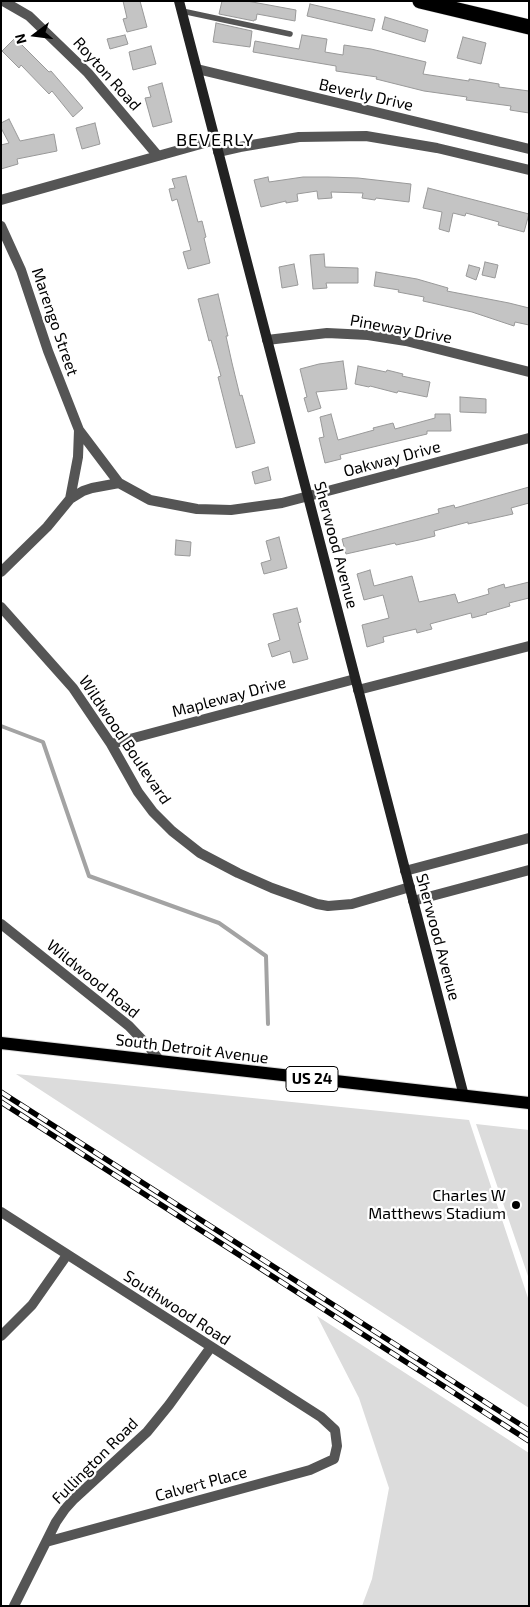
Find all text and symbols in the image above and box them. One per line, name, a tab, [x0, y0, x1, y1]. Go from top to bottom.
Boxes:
north arrow	[10, 10, 60, 60]
text: N	[11, 32, 30, 46]
street label: Royton Road	[69, 33, 145, 115]
street label: Beverly Drive	[317, 75, 415, 115]
district label: BEVERLY	[175, 129, 255, 151]
street label: Marengo Street	[28, 266, 82, 378]
street label: Pineway Drive	[349, 311, 453, 347]
street label: Oakway Drive	[341, 437, 443, 481]
street label: Sherwood Avenue	[310, 479, 362, 611]
street label: Wildwood Boulevard	[75, 672, 175, 808]
street label: Mapleway Drive	[170, 673, 288, 721]
street label: Sherwood Avenue	[412, 871, 464, 1003]
street label: Wildwood Road	[43, 936, 143, 1022]
street label: South Detroit Avenue	[114, 1030, 270, 1068]
road number: US 24	[286, 1066, 338, 1092]
place label: Charles W Matthews Stadium	[368, 1186, 506, 1224]
marker: Charles W Matthews Stadium	[510, 1199, 522, 1211]
street label: Southwood Road	[120, 1266, 234, 1350]
street label: Fullington Road	[48, 1414, 142, 1508]
street label: Calvert Place	[153, 1462, 249, 1506]

